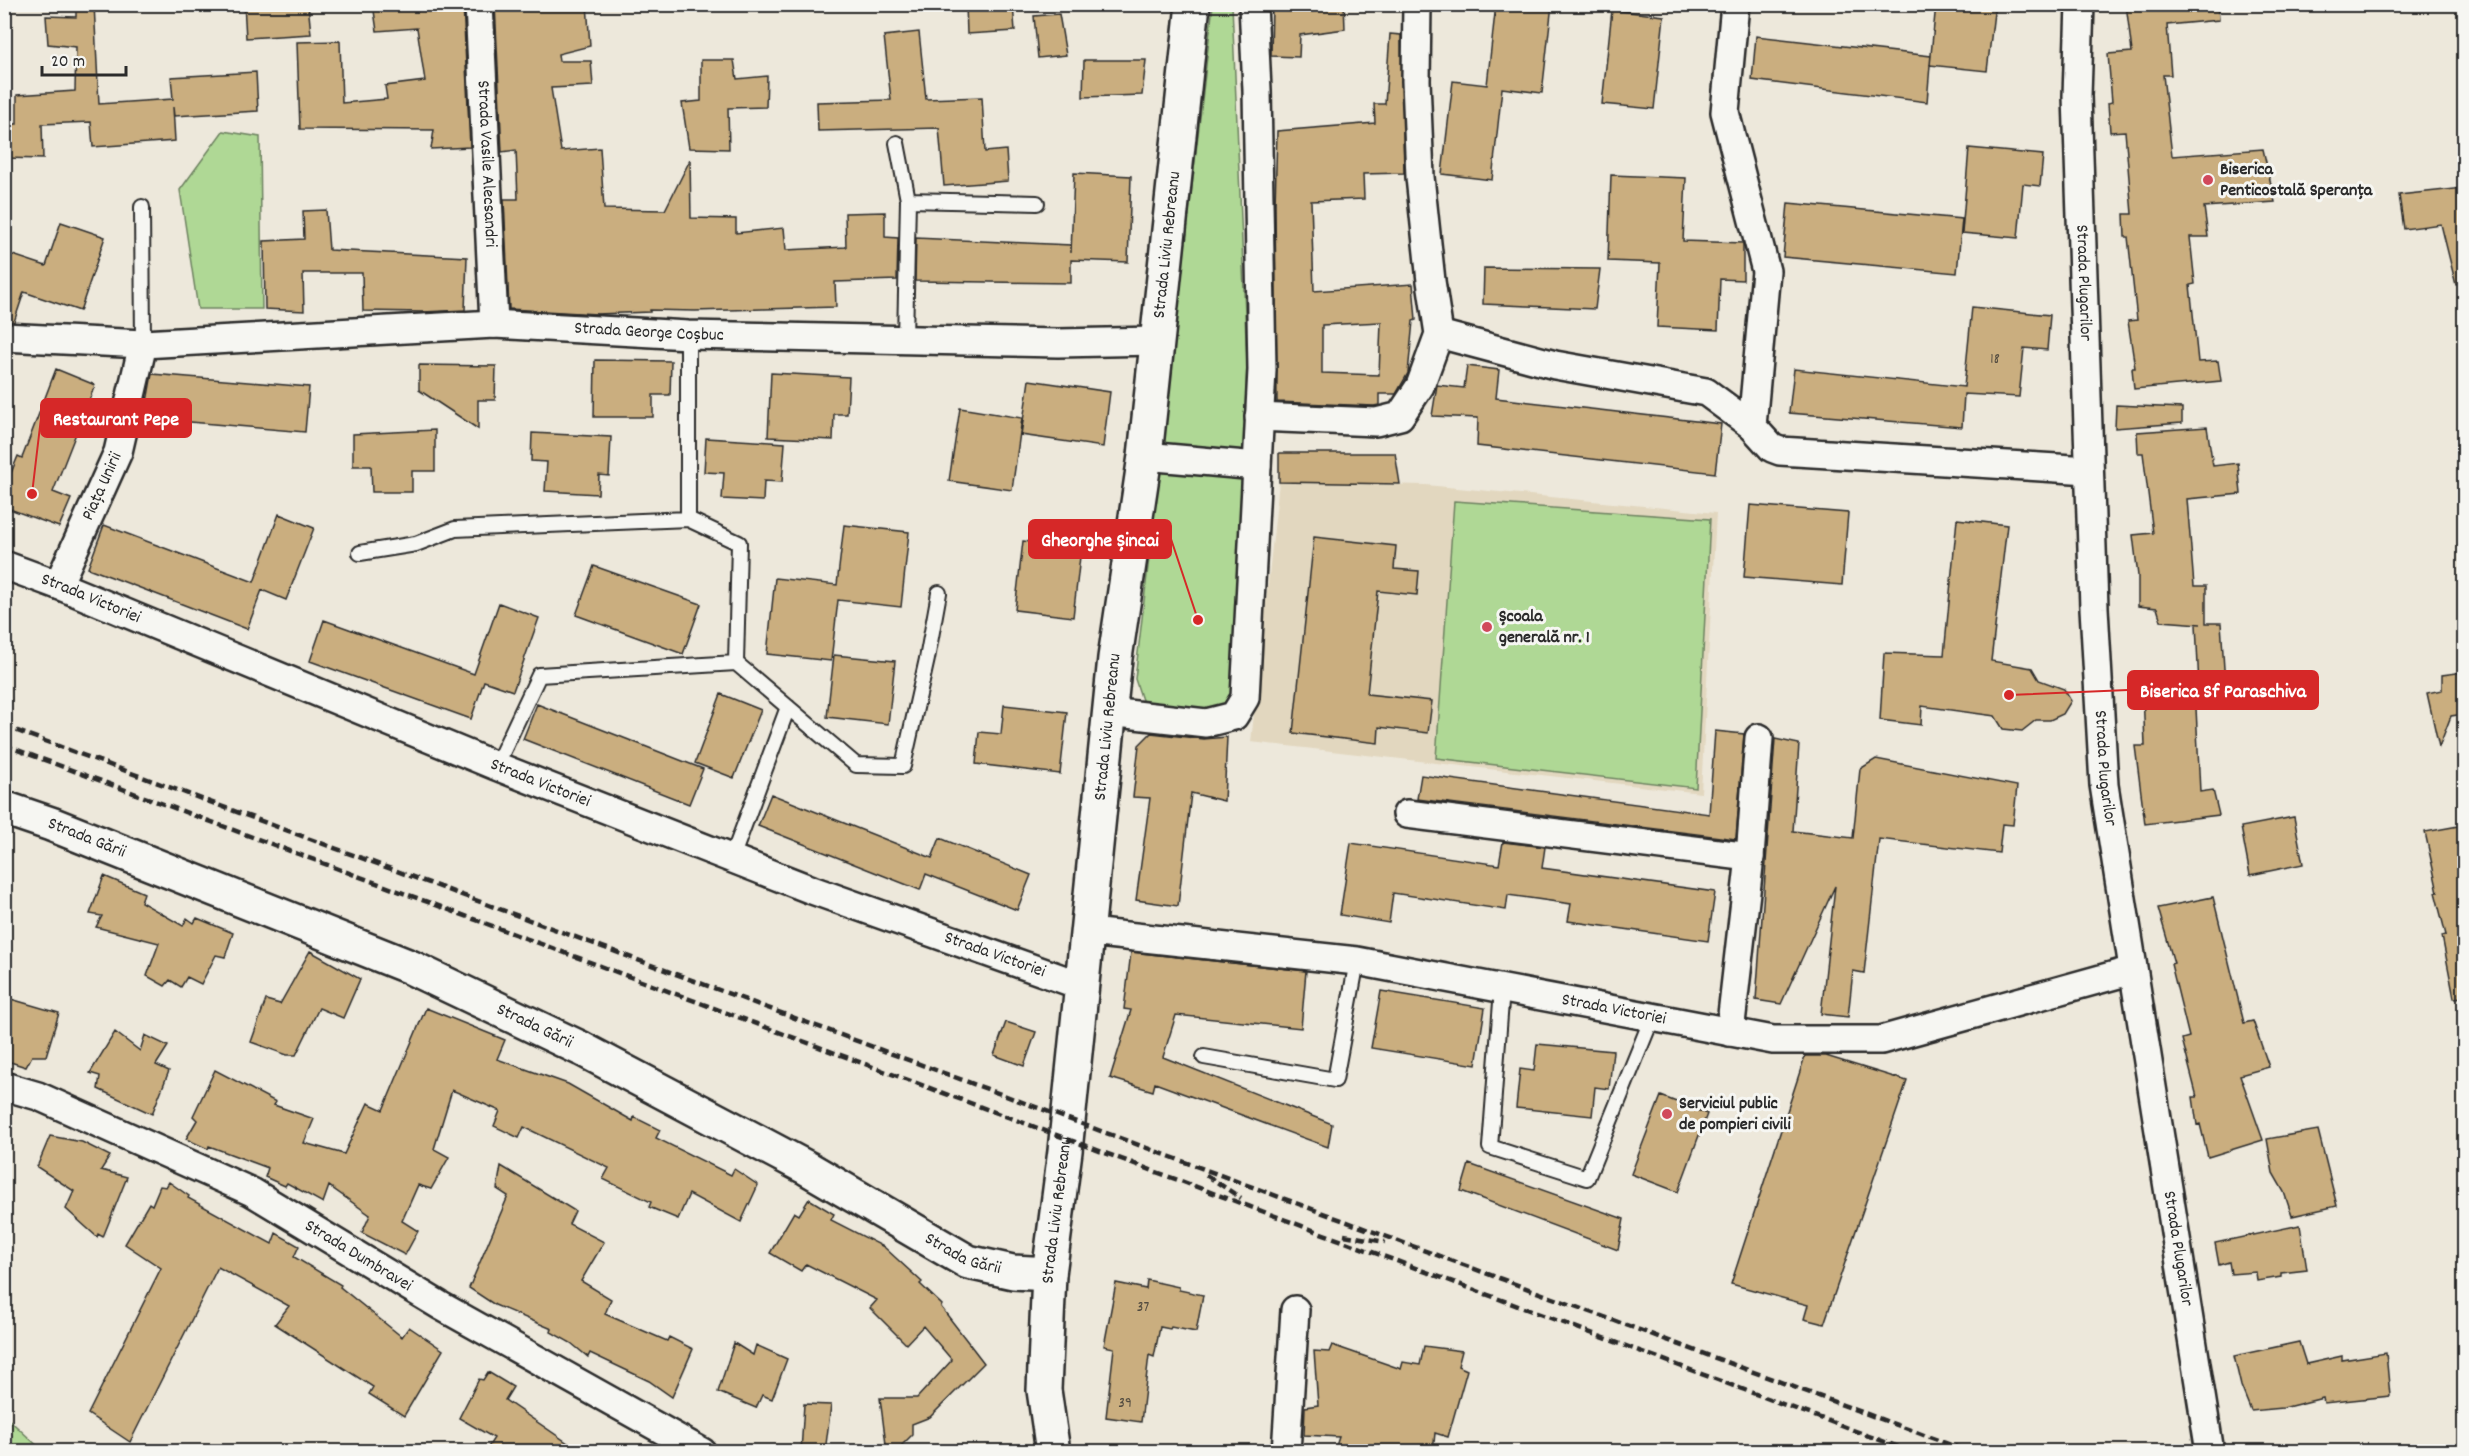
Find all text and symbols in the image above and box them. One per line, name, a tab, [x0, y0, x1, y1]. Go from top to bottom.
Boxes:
scale bar	[42, 39, 126, 77]
text: 20 m	[51, 50, 85, 75]
street label: Strada Vasile Alecsandri	[470, 80, 503, 248]
place label: Biserica Penticostală Speranța	[2220, 158, 2373, 204]
street label: Strada Liviu Rebreanu	[1147, 170, 1188, 320]
marker: Biserica Penticostală Speranța	[2201, 173, 2215, 187]
street label: Strada Plugarilor	[2069, 224, 2098, 342]
street label: Strada George Coșbuc	[574, 316, 724, 348]
house number: 18	[1990, 349, 2000, 371]
callout: Restaurant Pepe	[41, 399, 191, 437]
text: Restaurant Pepe	[53, 407, 179, 435]
street label: Piața Unirii	[76, 448, 129, 525]
callout: Gheorghe Șincai	[1029, 520, 1171, 558]
text: Gheorghe Șincai	[1041, 528, 1159, 556]
street label: Strada Victoriei	[37, 567, 144, 630]
place label: Școala generală nr. 1	[1499, 605, 1590, 651]
marker: Școala generală nr. 1	[1480, 620, 1494, 634]
street label: Strada Liviu Rebreanu	[1088, 652, 1128, 802]
callout: Biserica Sf Paraschiva	[2128, 671, 2318, 709]
text: Biserica Sf Paraschiva	[2140, 679, 2307, 707]
street label: Strada Plugarilor	[2087, 710, 2123, 828]
street label: Strada Victoriei	[486, 752, 594, 814]
street label: Strada Gării	[44, 811, 129, 865]
street label: Strada Victoriei	[941, 925, 1049, 985]
street label: Strada Victoriei	[1560, 988, 1668, 1032]
street label: Strada Gării	[492, 997, 577, 1055]
place label: Serviciul public de pompieri civili	[1679, 1092, 1791, 1138]
marker: Serviciul public de pompieri civili	[1660, 1107, 1674, 1121]
street label: Strada Liviu Rebreanu	[1036, 1136, 1079, 1284]
street label: Strada Plugarilor	[2156, 1189, 2199, 1308]
street label: Strada Dumbravei	[300, 1214, 417, 1298]
street label: Strada Gării	[920, 1227, 1003, 1281]
house number: 37	[1137, 1297, 1149, 1319]
house number: 39	[1118, 1393, 1132, 1415]

